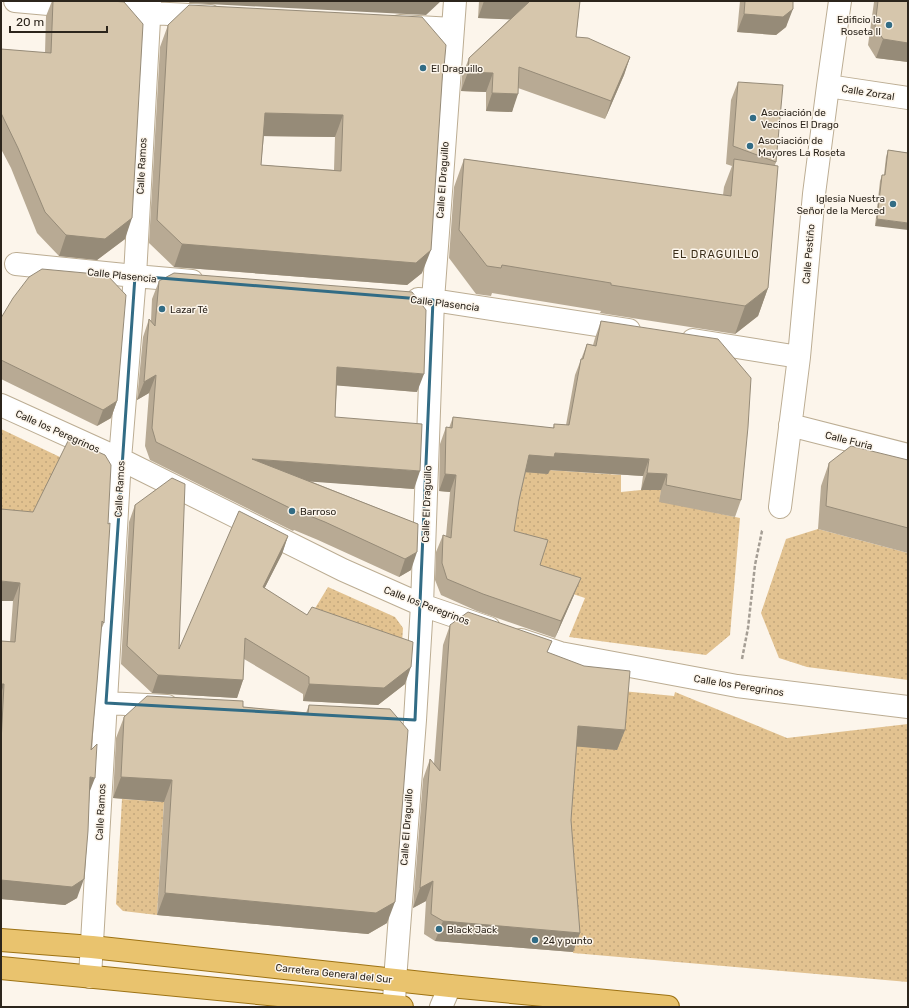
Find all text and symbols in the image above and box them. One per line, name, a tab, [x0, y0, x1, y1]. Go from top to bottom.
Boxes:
scale bar	[10, 8, 107, 34]
place label: Edificio la Roseta II	[837, 14, 881, 38]
text: 20 m	[16, 15, 44, 29]
marker: Edificio la Roseta II	[884, 20, 894, 30]
marker: El Draguillo	[418, 63, 428, 73]
place label: El Draguillo	[431, 63, 483, 75]
street label: Calle Zorzal	[840, 83, 895, 103]
place label: Asociación de Vecinos El Drago	[761, 107, 839, 131]
marker: Asociación de Vecinos El Drago	[748, 113, 758, 123]
place label: Asociación de Mayores La Roseta	[758, 135, 845, 159]
street label: Calle Ramos	[135, 137, 149, 195]
street label: Calle El Draguillo	[434, 141, 452, 219]
marker: Asociación de Mayores La Roseta	[745, 141, 755, 151]
place label: Iglesia Nuestra Señor de la Merced	[797, 193, 885, 217]
marker: Iglesia Nuestra Señor de la Merced	[888, 199, 898, 209]
street label: Calle Pestiño	[800, 223, 818, 285]
district label: EL DRAGUILLO	[672, 248, 760, 261]
street label: Calle Plasencia	[87, 266, 157, 286]
street label: Calle Plasencia	[410, 294, 480, 314]
marker: Lazar Té	[157, 304, 167, 314]
place label: Lazar Té	[170, 304, 208, 316]
street label: Calle los Peregrinos	[14, 408, 102, 456]
street label: Calle Furia	[824, 429, 874, 453]
street label: Calle Ramos	[113, 460, 127, 518]
street label: Calle El Draguillo	[420, 465, 434, 543]
marker: Barroso	[287, 506, 297, 516]
place label: Barroso	[300, 506, 337, 518]
street label: Calle los Peregrinos	[382, 584, 471, 628]
street label: Calle los Peregrinos	[693, 673, 785, 699]
street label: Calle Ramos	[94, 783, 108, 841]
street label: Calle El Draguillo	[398, 788, 416, 866]
marker: Black Jack	[434, 924, 444, 934]
place label: Black Jack	[447, 924, 498, 936]
marker: 24 y punto	[530, 935, 540, 945]
place label: 24 y punto	[543, 935, 593, 947]
street label: Carretera General del Sur	[275, 962, 393, 986]

